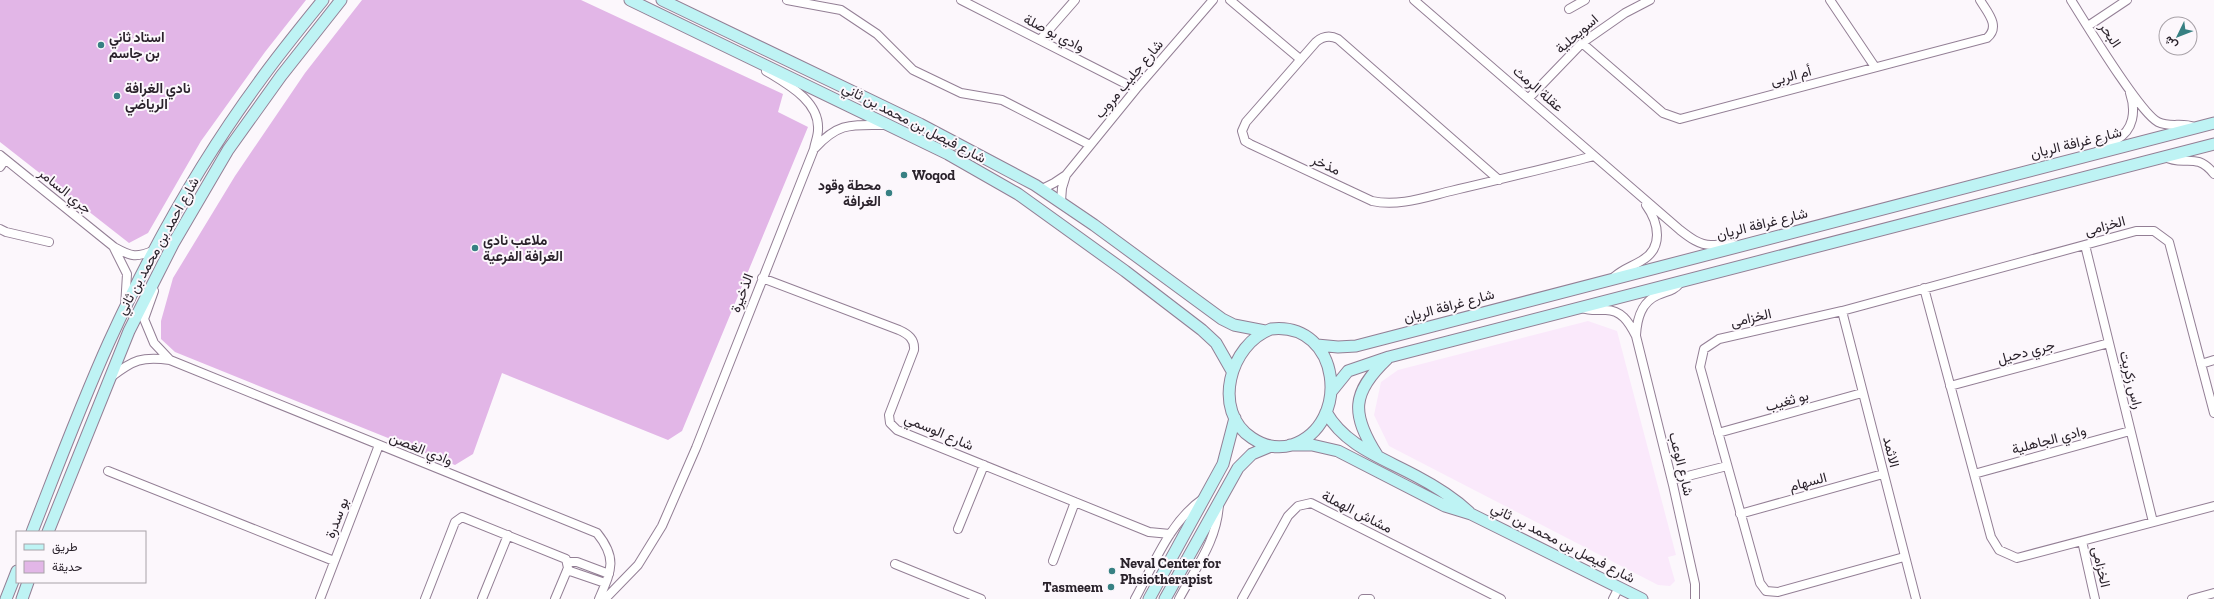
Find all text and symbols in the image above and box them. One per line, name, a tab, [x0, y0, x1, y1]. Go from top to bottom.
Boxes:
street label: وادي بو صلة	[1019, 10, 1087, 58]
street label: اسويحلية	[1552, 11, 1602, 57]
north arrow	[2158, 16, 2198, 56]
street label: البحر	[2095, 18, 2125, 51]
place label: استاد ثاني بن جاسم	[109, 29, 165, 62]
text: ش	[2162, 33, 2180, 52]
street label: شارع جليب مروب	[1091, 36, 1168, 123]
marker: استاد ثاني بن جاسم	[96, 40, 106, 50]
street label: عقلة الرمث	[1509, 62, 1567, 116]
street label: أم الربى	[1769, 62, 1813, 90]
street label: شارع فيصل بن محمد بن ثاني	[838, 79, 989, 169]
place label: نادي الغرافة الرياضي	[125, 80, 191, 116]
marker: نادي الغرافة الرياضي	[112, 91, 122, 101]
street label: شارع غرافة الريان	[2029, 123, 2124, 164]
street label: مذخر	[1308, 151, 1343, 179]
street label: جري السامر	[32, 164, 95, 220]
place label: Woqod	[912, 167, 955, 184]
marker: Woqod	[899, 170, 909, 180]
street label: شارع احمد بن محمد بن ثاني	[113, 174, 205, 319]
place label: محطة وقود الغرافة	[818, 177, 881, 210]
marker: محطة وقود الغرافة	[884, 188, 894, 198]
street label: شارع غرافة الريان	[1715, 204, 1810, 245]
street label: الخزامى	[2083, 212, 2127, 240]
place label: ملاعب نادي الغرافة الفرعية	[483, 232, 563, 265]
marker: ملاعب نادي الغرافة الفرعية	[470, 243, 480, 253]
street label: الذخيرة	[727, 271, 757, 315]
street label: شارع غرافة الريان	[1402, 286, 1497, 328]
street label: الخزامى	[1729, 305, 1773, 331]
street label: جري دحيل	[1995, 336, 2057, 371]
street label: راس زكريت	[2116, 349, 2146, 411]
street label: بو ثغيب	[1764, 387, 1810, 415]
street label: شارع الوسمي	[901, 410, 976, 457]
street label: وادي الجاهلية	[2010, 422, 2089, 461]
street label: وادي الغصن	[386, 429, 455, 472]
street label: شارع الوعب	[1663, 430, 1697, 498]
street label: الاثمد	[1879, 435, 1903, 469]
street label: السهام	[1787, 469, 1829, 495]
street label: مشاش الهملة	[1319, 487, 1395, 537]
street label: بو سدرة	[321, 495, 353, 541]
street label: شارع فيصل بن محمد بن ثاني	[1487, 499, 1638, 589]
legend	[16, 531, 146, 583]
text: طريق	[52, 540, 78, 555]
street label: الخزامى	[2088, 545, 2114, 589]
place label: Neval Center for Phsiotherapist	[1120, 555, 1221, 588]
text: حديقة	[52, 560, 82, 574]
marker: Neval Center for Phsiotherapist	[1107, 566, 1117, 576]
place label: Tasmeem	[1043, 579, 1104, 596]
marker: Tasmeem	[1106, 582, 1116, 592]

